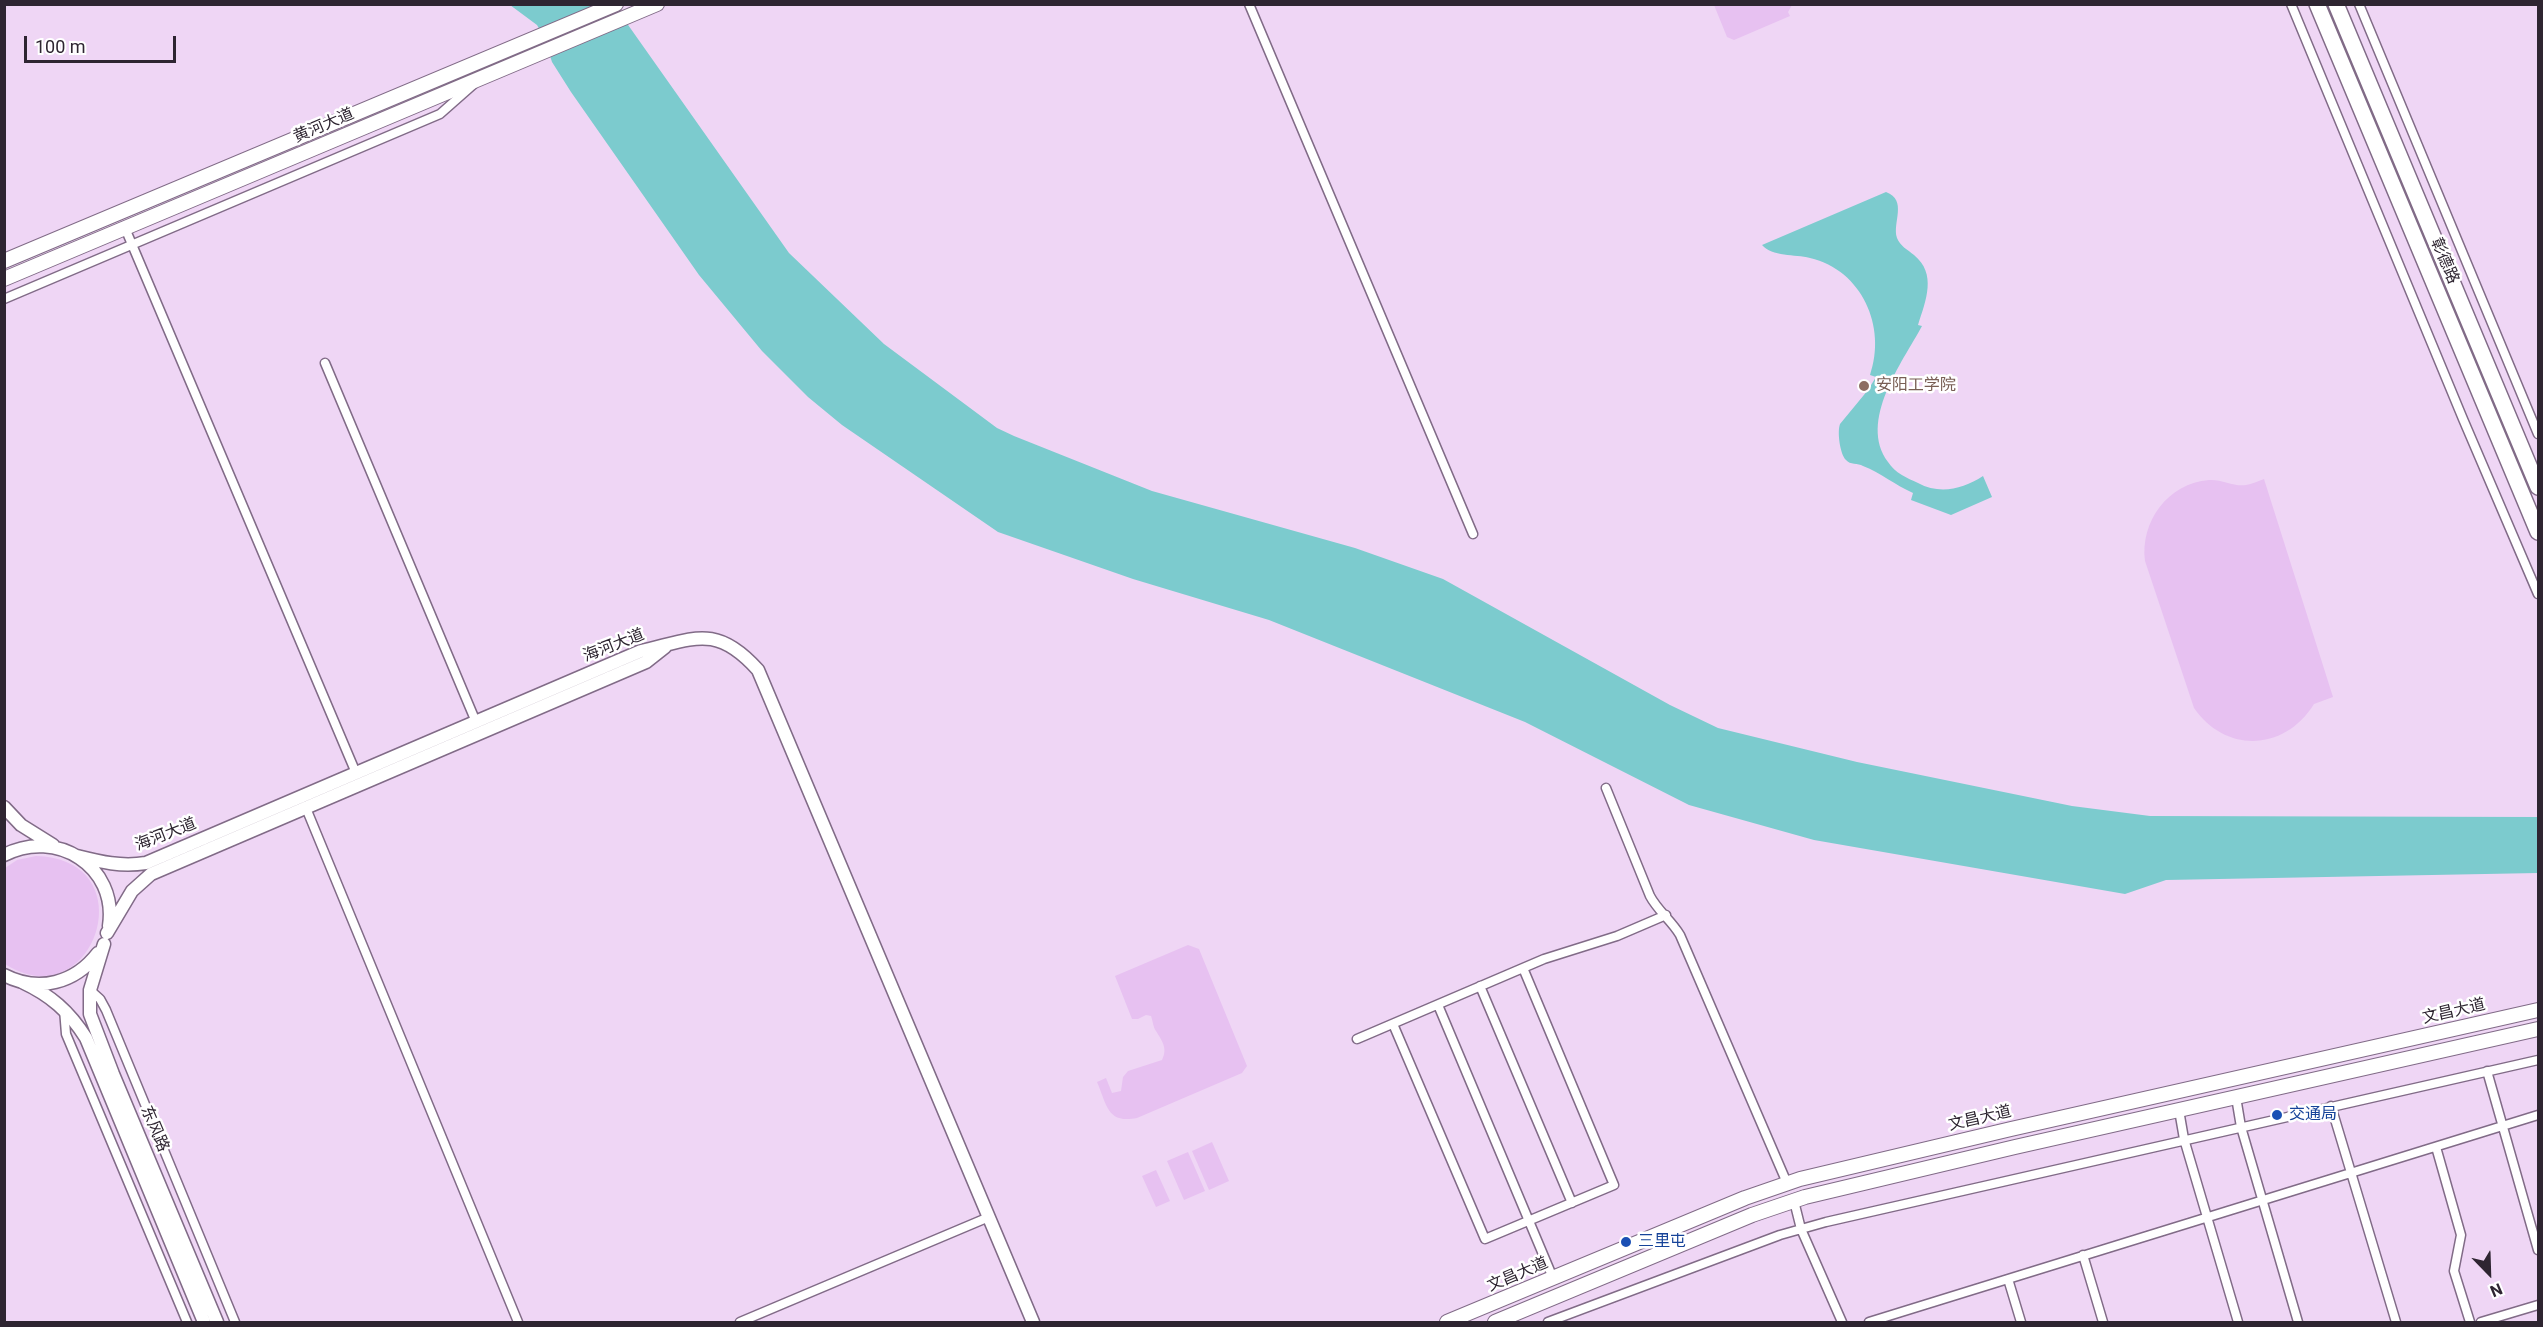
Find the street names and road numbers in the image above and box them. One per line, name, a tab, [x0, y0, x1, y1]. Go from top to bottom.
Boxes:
street label: 黄河大道	[291, 105, 357, 147]
street label: 彰德路	[2426, 235, 2462, 287]
street label: 海河大道	[581, 626, 647, 666]
street label: 海河大道	[133, 815, 199, 855]
street label: 文昌大道	[2421, 995, 2487, 1029]
street label: 文昌大道	[1947, 1102, 2013, 1136]
street label: 东风路	[136, 1103, 172, 1155]
street label: 文昌大道	[1485, 1254, 1551, 1296]

